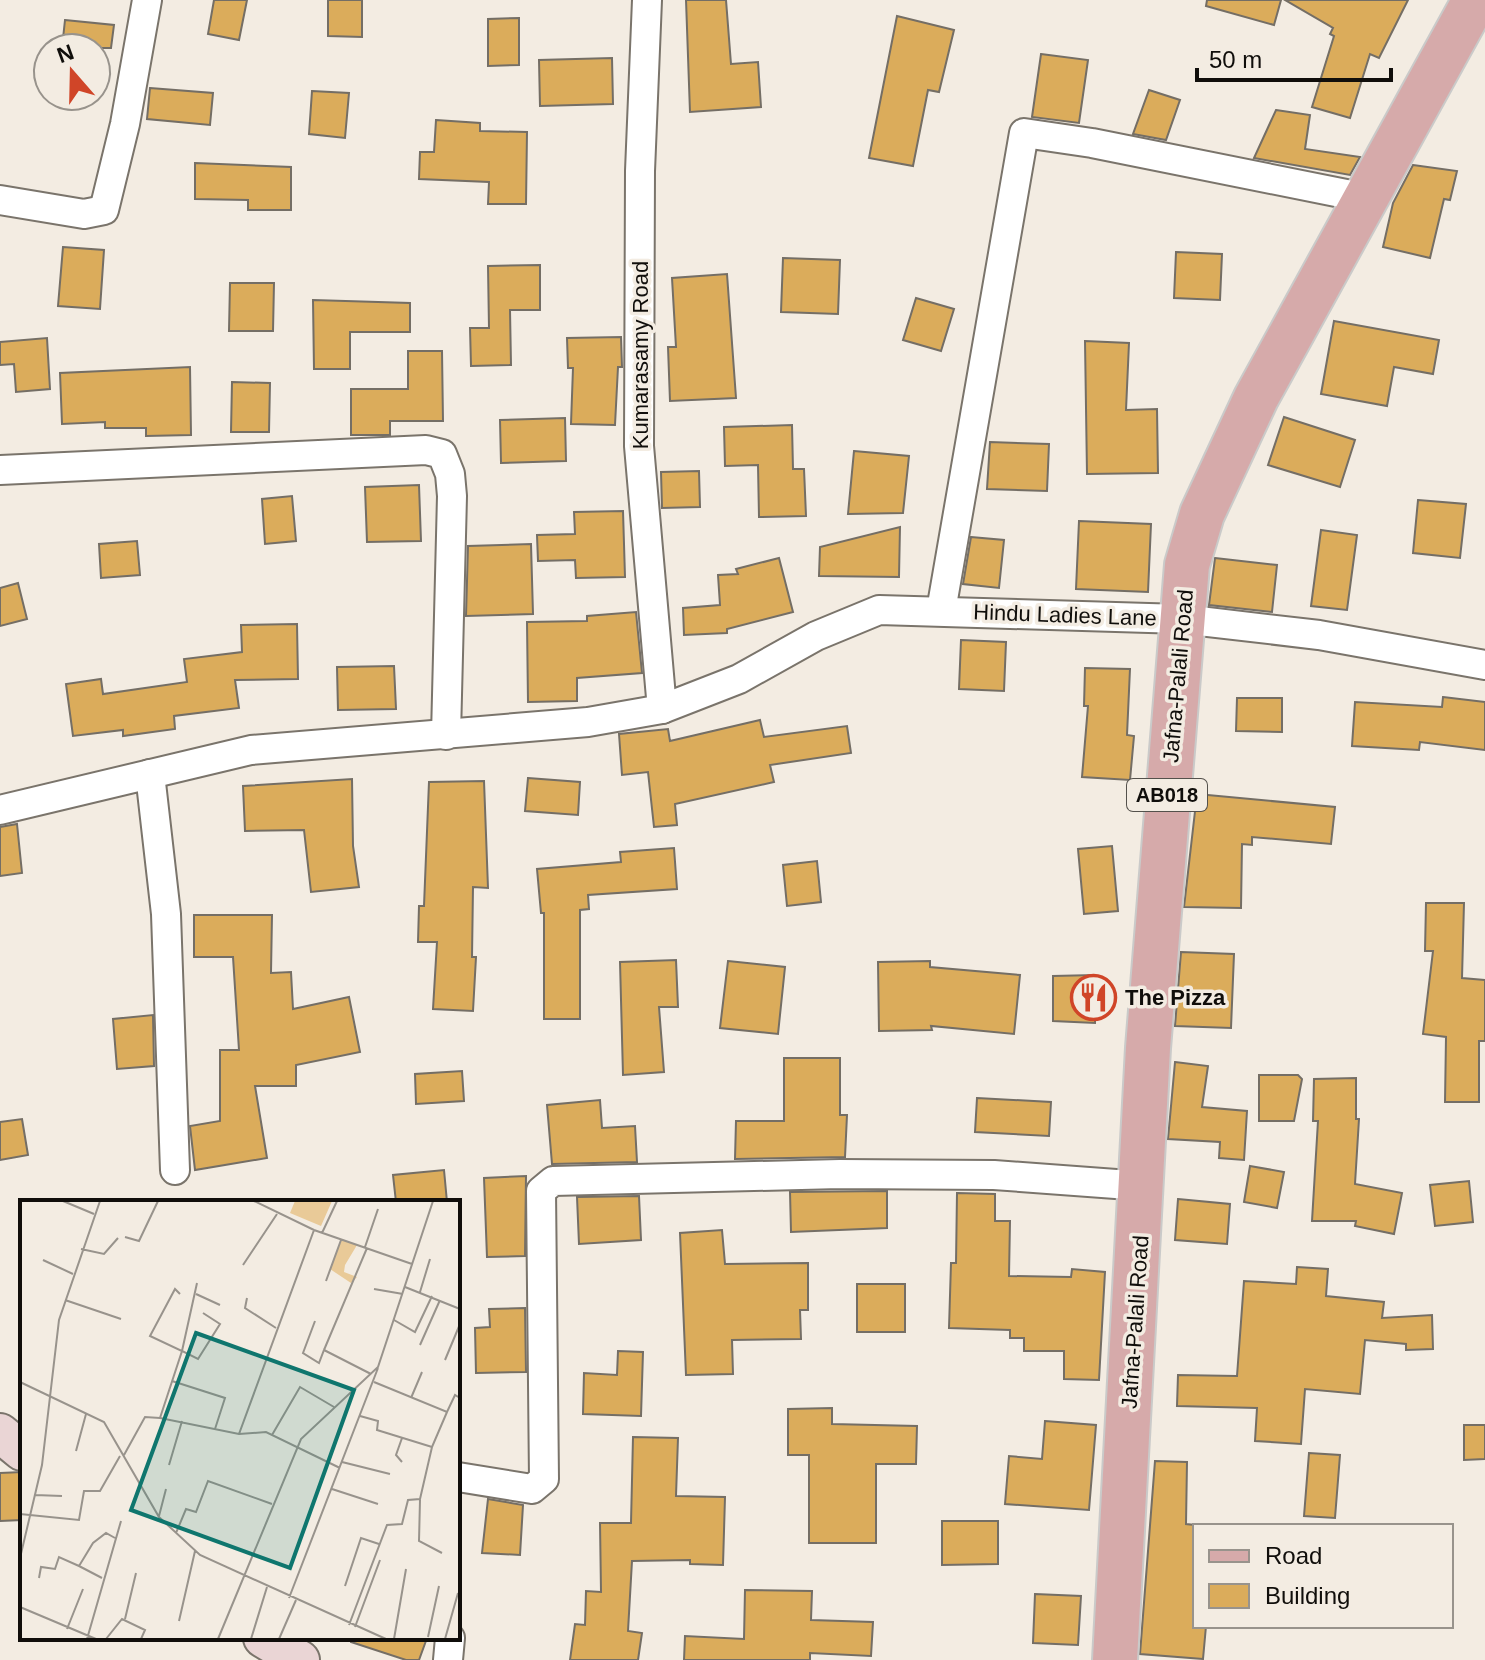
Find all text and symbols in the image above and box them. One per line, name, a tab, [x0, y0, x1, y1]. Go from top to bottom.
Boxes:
north arrow	[32, 32, 112, 112]
scale bar	[1197, 32, 1391, 82]
text: N	[54, 39, 77, 68]
text: 50 m	[1209, 46, 1262, 73]
street label: Kumarasamy Road	[628, 261, 653, 449]
street label: Jafna-Palali Road	[1158, 588, 1198, 764]
street label: Hindu Ladies Lane	[973, 599, 1157, 631]
road number: AB018	[1127, 779, 1207, 811]
restaurant icon: The Pizza	[1070, 973, 1118, 1021]
place label: The Pizza	[1125, 985, 1226, 1010]
inset map	[20, 1200, 460, 1640]
street label: Jafna-Palali Road	[1116, 1235, 1154, 1409]
legend	[1193, 1524, 1453, 1628]
text: Road	[1265, 1542, 1322, 1569]
text: Building	[1265, 1582, 1350, 1609]

